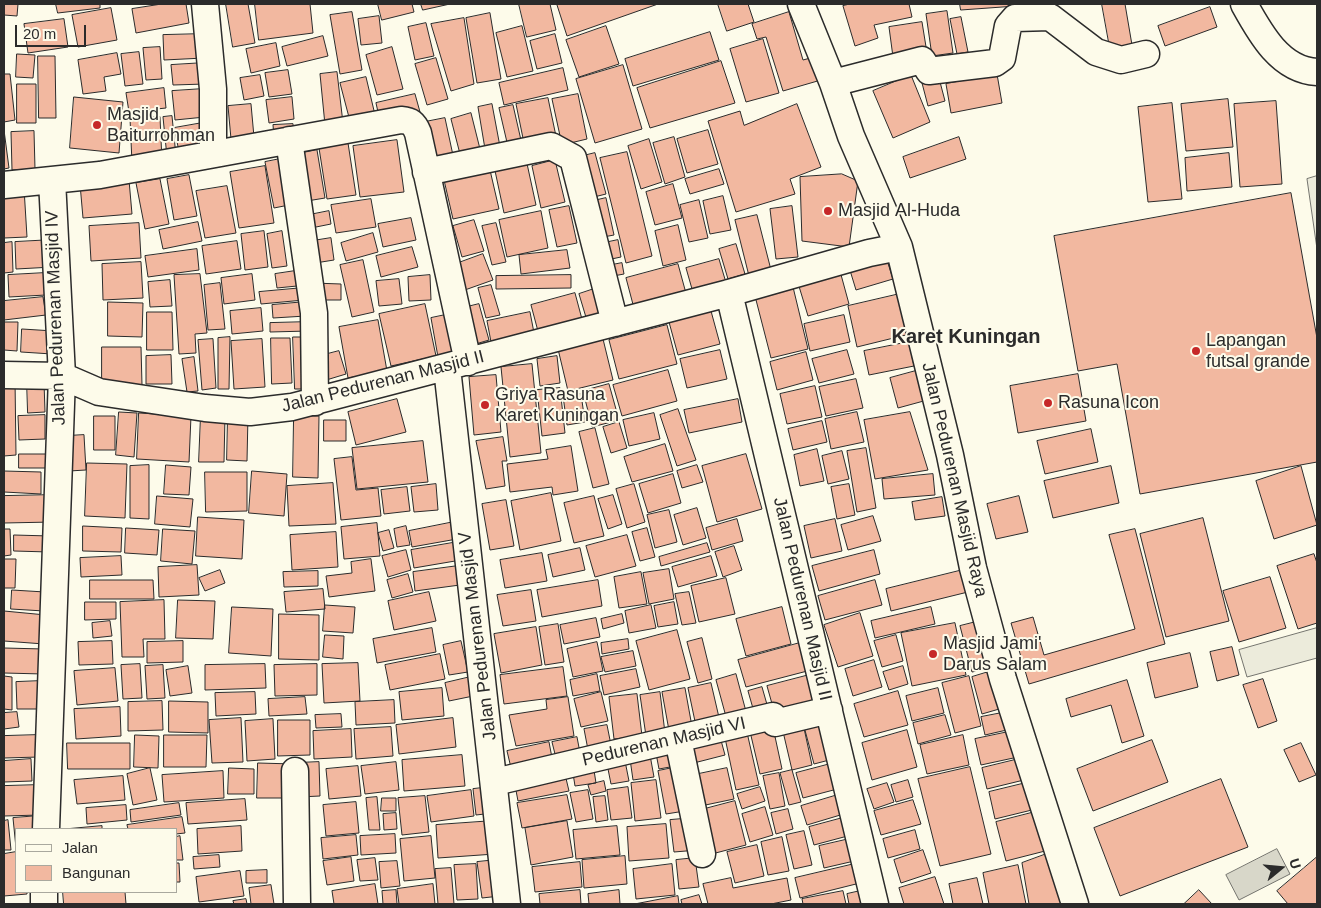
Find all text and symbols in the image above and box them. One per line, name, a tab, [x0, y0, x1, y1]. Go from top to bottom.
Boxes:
scale bar	[18, 15, 89, 47]
text: 20 m	[23, 25, 56, 42]
place label: Masjid Baiturrohman	[107, 104, 215, 146]
marker: Masjid Baiturrohman	[91, 119, 103, 131]
place label: Masjid Al-Huda	[838, 200, 960, 222]
marker: Masjid Al-Huda	[822, 205, 834, 217]
street label: Jalan Pedurenan Masjid IV	[41, 210, 71, 426]
district label: Karet Kuningan	[892, 325, 1040, 349]
place label: Lapangan futsal grande	[1206, 330, 1310, 372]
marker: Lapangan futsal grande	[1190, 345, 1202, 357]
street label: Jalan Pedurenan Masjid II	[279, 346, 487, 418]
street label: Jalan Pedurenan Masjid Raya	[916, 361, 992, 599]
place label: Griya Rasuna Karet Kuningan	[495, 384, 619, 426]
place label: Rasuna Icon	[1058, 392, 1159, 414]
marker: Rasuna Icon	[1042, 397, 1054, 409]
marker: Griya Rasuna Karet Kuningan	[479, 399, 491, 411]
street label: Jalan Pedurenan Masjid II	[768, 495, 836, 703]
street label: Jalan Pedurenan Masjid V	[454, 530, 502, 742]
place label: Masjid Jami' Darus Salam	[943, 633, 1047, 676]
marker: Masjid Jami' Darus Salam	[927, 648, 939, 660]
street label: Pedurenan Masjid VI	[580, 713, 748, 771]
legend	[15, 828, 178, 893]
text: Jalan	[62, 839, 98, 856]
north arrow	[1256, 843, 1306, 893]
text: U	[1286, 856, 1304, 871]
text: Bangunan	[62, 864, 130, 881]

